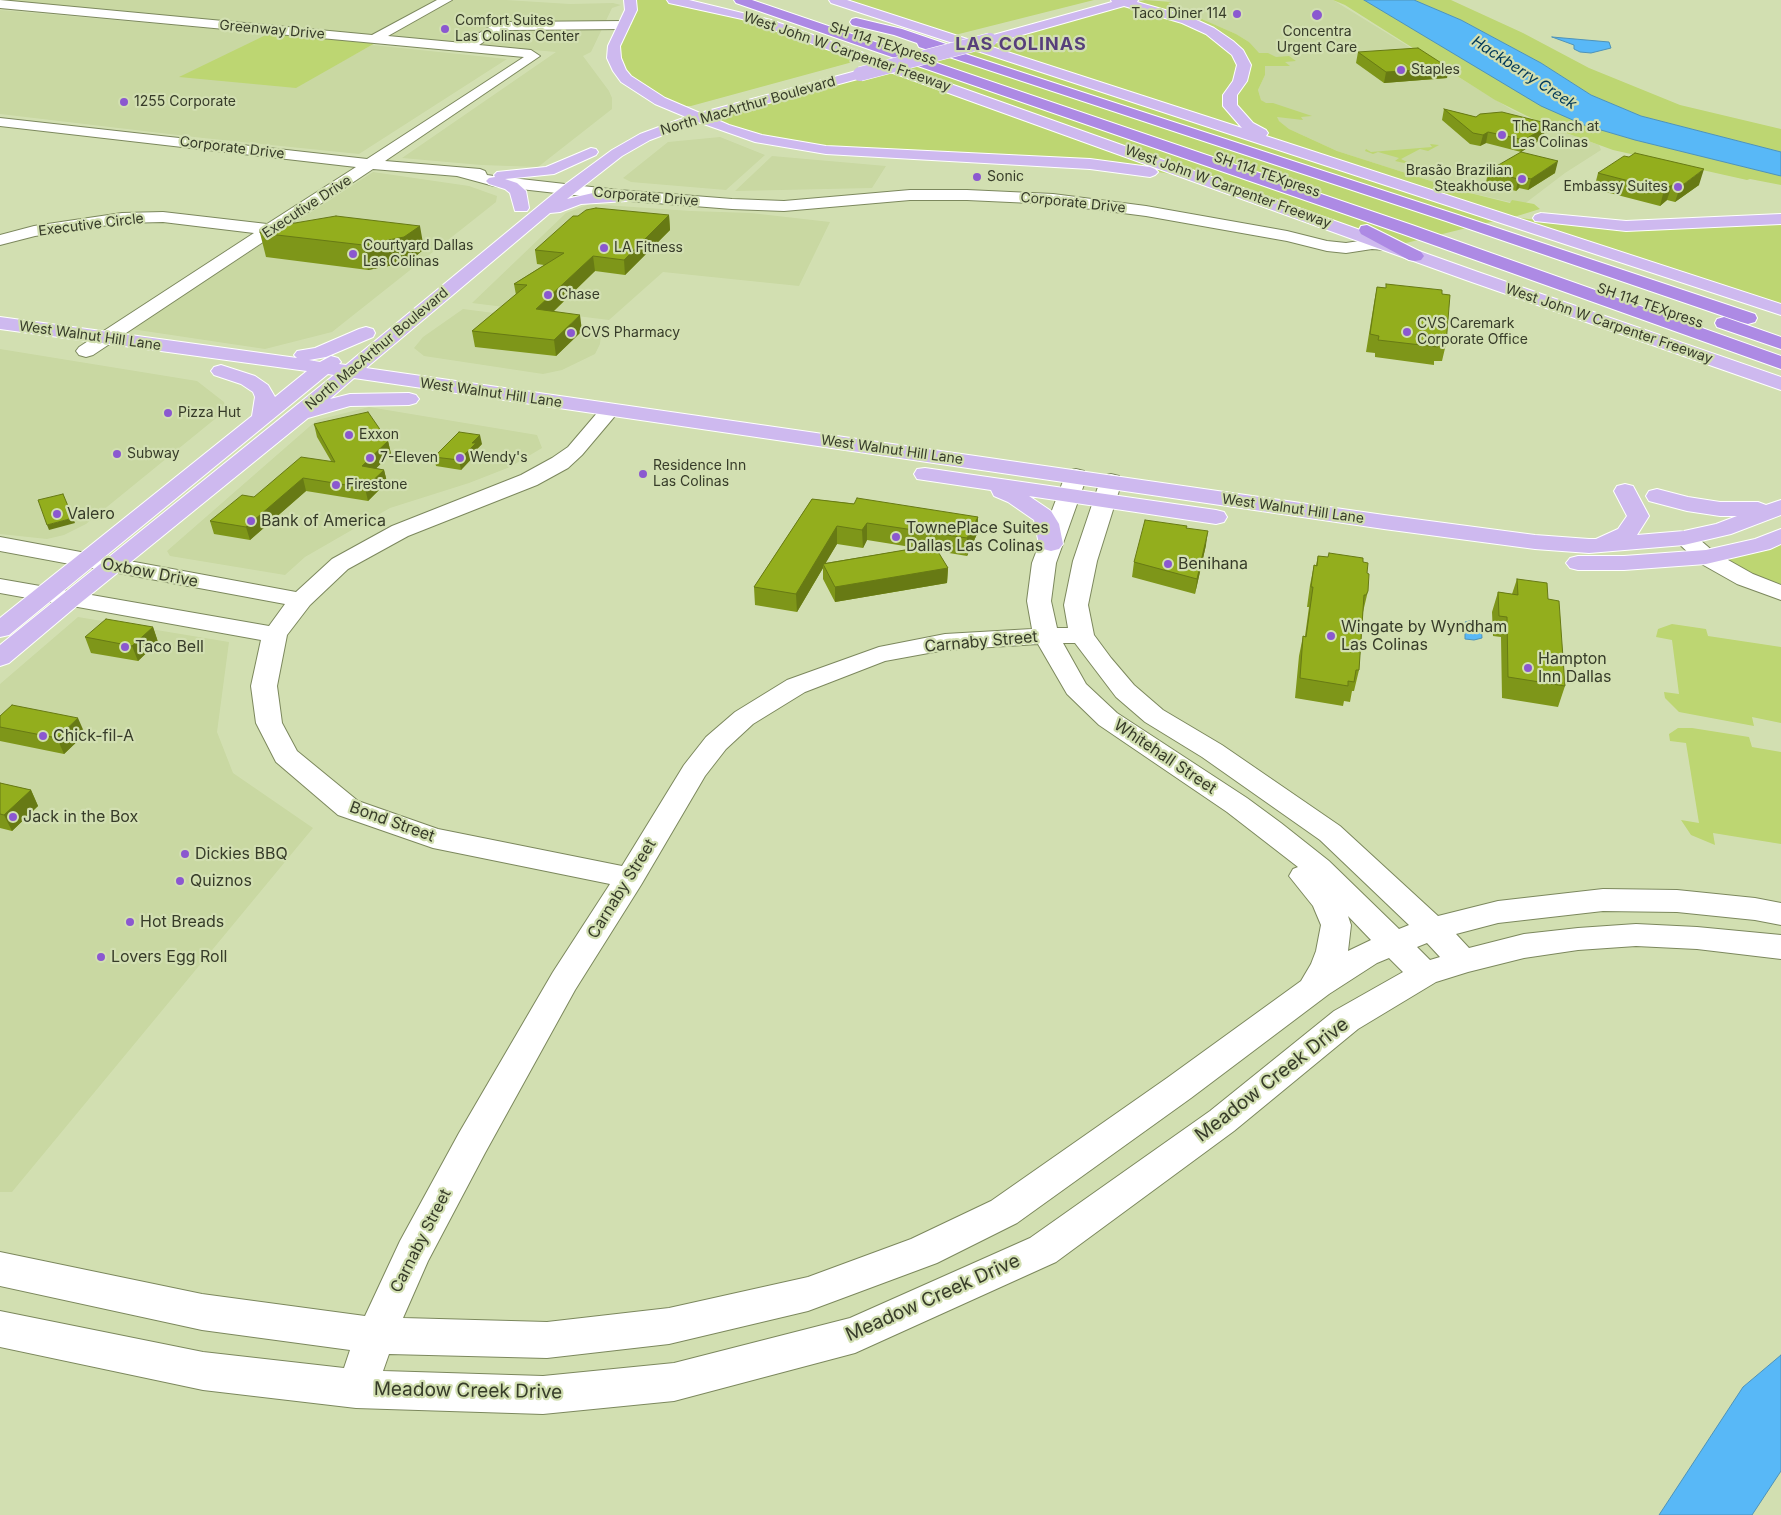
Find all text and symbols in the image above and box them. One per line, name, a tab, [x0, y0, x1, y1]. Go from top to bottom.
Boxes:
place label: Taco Diner 114	[1131, 6, 1227, 22]
marker: Taco Diner 114	[1231, 8, 1243, 20]
marker: Concentra Urgent Care	[1310, 8, 1324, 22]
street label: West John W Carpenter Freeway	[741, 9, 953, 95]
place label: Comfort Suites Las Colinas Center	[455, 13, 580, 46]
street label: Greenway Drive	[219, 17, 325, 43]
street label: SH 114 TEXpress	[828, 19, 938, 69]
marker: Comfort Suites Las Colinas Center	[439, 23, 451, 35]
place label: Concentra Urgent Care	[1277, 24, 1357, 56]
water label: Hackberry Creek	[1468, 32, 1580, 114]
district label: LAS COLINAS	[954, 34, 1088, 56]
place label: Staples	[1411, 62, 1460, 78]
marker: Staples	[1395, 64, 1407, 76]
street label: North MacArthur Boulevard	[659, 73, 837, 139]
place label: 1255 Corporate	[134, 94, 236, 110]
marker: 1255 Corporate	[118, 96, 130, 108]
place label: The Ranch at Las Colinas	[1512, 119, 1599, 152]
marker: The Ranch at Las Colinas	[1496, 129, 1508, 141]
street label: Corporate Drive	[179, 133, 285, 163]
street label: West John W Carpenter Freeway	[1123, 142, 1333, 232]
street label: SH 114 TEXpress	[1212, 149, 1322, 201]
place label: Brasão Brazilian Steakhouse	[1406, 163, 1512, 196]
place label: Sonic	[987, 169, 1024, 185]
marker: Sonic	[971, 171, 983, 183]
street label: Executive Drive	[259, 172, 355, 242]
marker: Brasão Brazilian Steakhouse	[1516, 173, 1528, 185]
place label: Embassy Suites	[1564, 179, 1668, 195]
marker: Embassy Suites	[1672, 181, 1684, 193]
street label: Corporate Drive	[593, 184, 699, 210]
street label: Corporate Drive	[1020, 189, 1126, 217]
street label: Executive Circle	[37, 210, 145, 240]
place label: Courtyard Dallas Las Colinas	[363, 238, 473, 270]
place label: LA Fitness	[614, 240, 683, 256]
marker: LA Fitness	[598, 242, 610, 254]
marker: Courtyard Dallas Las Colinas	[347, 248, 359, 260]
street label: SH 114 TEXpress	[1595, 280, 1705, 332]
street label: West John W Carpenter Freeway	[1503, 281, 1715, 367]
street label: North MacArthur Boulevard	[302, 284, 452, 414]
place label: Chase	[558, 287, 600, 303]
marker: Chase	[542, 289, 554, 301]
place label: CVS Caremark Corporate Office	[1417, 316, 1528, 348]
street label: West Walnut Hill Lane	[18, 318, 162, 354]
place label: CVS Pharmacy	[581, 325, 680, 341]
marker: CVS Caremark Corporate Office	[1401, 326, 1413, 338]
marker: CVS Pharmacy	[565, 327, 577, 339]
street label: West Walnut Hill Lane	[419, 375, 563, 411]
place label: Pizza Hut	[178, 405, 241, 421]
marker: Pizza Hut	[162, 407, 174, 419]
place label: Exxon	[359, 427, 399, 443]
marker: Exxon	[343, 429, 355, 441]
street label: West Walnut Hill Lane	[820, 432, 964, 468]
place label: Subway	[127, 446, 180, 462]
marker: Subway	[111, 448, 123, 460]
place label: 7-Eleven	[380, 450, 438, 466]
place label: Wendy's	[470, 450, 528, 466]
marker: 7-Eleven	[364, 452, 376, 464]
marker: Wendy's	[454, 452, 466, 464]
place label: Residence Inn Las Colinas	[653, 458, 746, 491]
marker: Residence Inn Las Colinas	[637, 468, 649, 480]
place label: Firestone	[346, 477, 408, 493]
marker: Firestone	[330, 479, 342, 491]
street label: West Walnut Hill Lane	[1221, 491, 1365, 527]
place label: Valero	[67, 504, 115, 524]
marker: Valero	[51, 508, 63, 520]
place label: Bank of America	[261, 511, 386, 531]
marker: Bank of America	[245, 515, 257, 527]
place label: TownePlace Suites Dallas Las Colinas	[906, 518, 1049, 556]
marker: TownePlace Suites Dallas Las Colinas	[890, 531, 902, 543]
street label: Oxbow Drive	[100, 554, 200, 592]
place label: Benihana	[1178, 554, 1248, 574]
marker: Benihana	[1162, 558, 1174, 570]
place label: Wingate by Wyndham Las Colinas	[1341, 617, 1507, 655]
street label: Carnaby Street	[924, 627, 1038, 657]
marker: Wingate by Wyndham Las Colinas	[1325, 630, 1337, 642]
place label: Taco Bell	[135, 637, 204, 657]
marker: Taco Bell	[119, 641, 131, 653]
place label: Hampton Inn Dallas	[1538, 649, 1611, 687]
marker: Hampton Inn Dallas	[1522, 662, 1534, 674]
street label: Whitehall Street	[1110, 716, 1220, 798]
place label: Chick-fil-A	[53, 726, 134, 746]
marker: Chick-fil-A	[37, 730, 49, 742]
street label: Bond Street	[347, 798, 437, 846]
place label: Jack in the Box	[23, 807, 138, 827]
marker: Jack in the Box	[7, 811, 19, 823]
street label: Carnaby Street	[584, 836, 660, 942]
place label: Dickies BBQ	[195, 844, 288, 864]
marker: Dickies BBQ	[179, 848, 191, 860]
place label: Quiznos	[190, 871, 252, 891]
marker: Quiznos	[174, 875, 186, 887]
place label: Hot Breads	[140, 912, 224, 932]
marker: Hot Breads	[124, 916, 136, 928]
place label: Lovers Egg Roll	[111, 947, 227, 967]
marker: Lovers Egg Roll	[95, 951, 107, 963]
street label: Meadow Creek Drive	[1191, 1013, 1353, 1147]
street label: Carnaby Street	[387, 1186, 455, 1296]
street label: Meadow Creek Drive	[842, 1249, 1024, 1347]
street label: Meadow Creek Drive	[374, 1378, 562, 1404]

